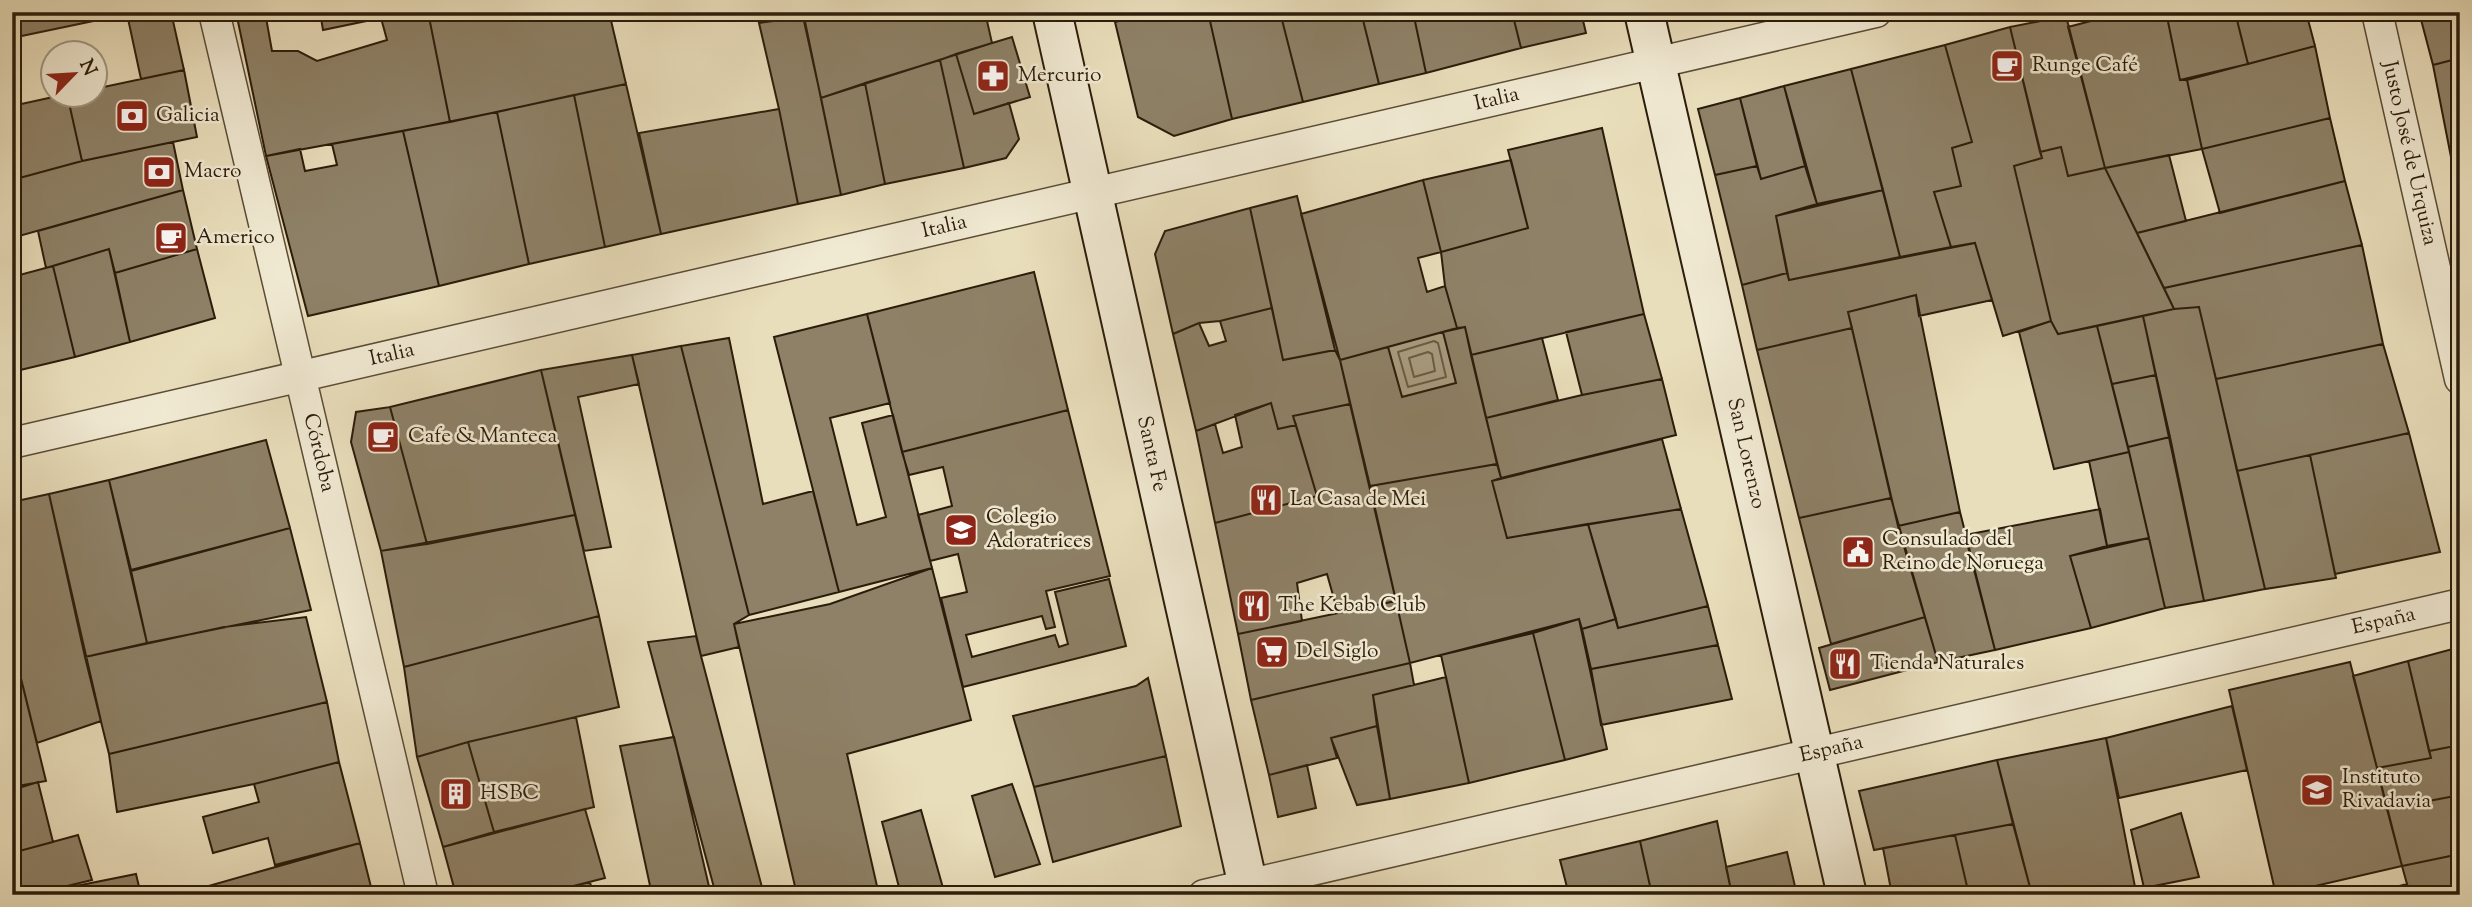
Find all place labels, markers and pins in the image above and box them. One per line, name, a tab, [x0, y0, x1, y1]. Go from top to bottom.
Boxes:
cafe icon: Runge Café	[1988, 47, 2026, 85]
place label: Runge Café	[2032, 51, 2138, 81]
pharmacy icon: Mercurio	[974, 57, 1012, 95]
place label: Mercurio	[1018, 61, 1101, 91]
bank icon: Galicia	[113, 97, 151, 135]
place label: Galicia	[156, 101, 220, 131]
bank icon: Macro	[140, 153, 178, 191]
place label: Macro	[184, 157, 242, 187]
cafe icon: Americo	[152, 219, 190, 257]
place label: Americo	[196, 223, 275, 253]
cafe icon: Cafe & Manteca	[364, 418, 402, 456]
place label: Cafe & Manteca	[408, 422, 557, 452]
restaurant icon: La Casa de Mei	[1247, 481, 1285, 519]
place label: La Casa de Mei	[1290, 485, 1426, 515]
place label: Colegio Adoratrices	[986, 503, 1091, 557]
school or university icon: Colegio Adoratrices	[942, 511, 980, 549]
place label: Consulado del Reino de Noruega	[1882, 525, 2044, 579]
public building icon: Consulado del Reino de Noruega	[1839, 533, 1877, 571]
restaurant icon: The Kebab Club	[1235, 587, 1273, 625]
place label: The Kebab Club	[1278, 591, 1426, 621]
supermarket icon: Del Siglo	[1253, 633, 1291, 671]
place label: Del Siglo	[1296, 637, 1378, 667]
restaurant icon: Tienda Naturales	[1826, 645, 1864, 683]
place label: Tienda Naturales	[1870, 649, 2024, 679]
place label: Instituto Rivadavia	[2342, 763, 2432, 817]
school or university icon: Instituto Rivadavia	[2298, 771, 2336, 809]
building icon: HSBC	[437, 775, 475, 813]
place label: HSBC	[480, 779, 539, 809]

